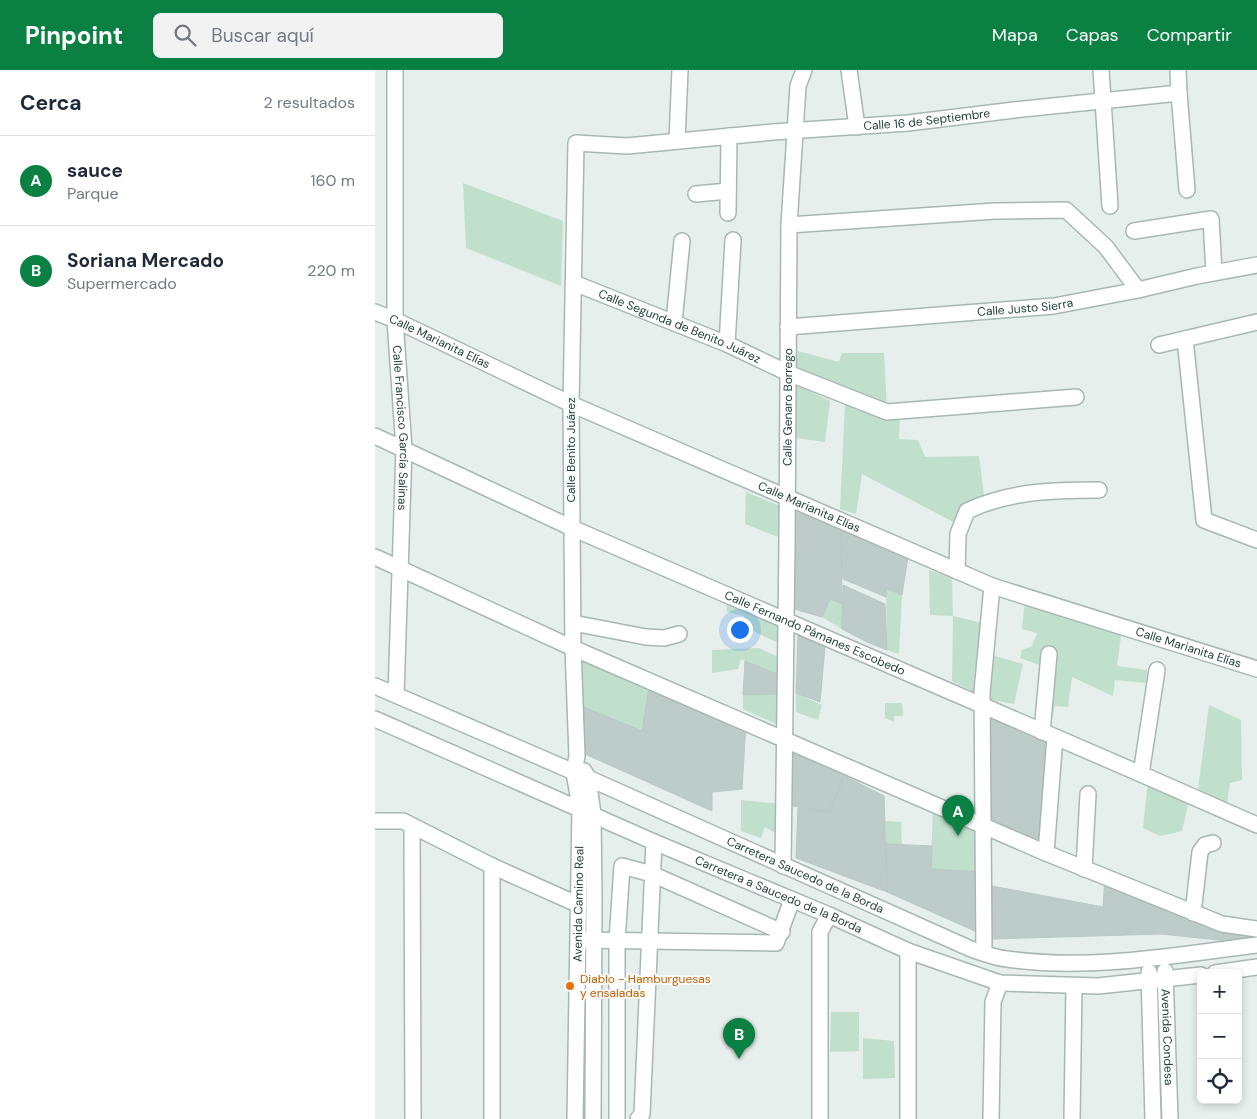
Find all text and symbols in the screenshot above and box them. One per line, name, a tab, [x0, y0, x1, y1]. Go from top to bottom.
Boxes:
search box	[153, 13, 503, 58]
text: Pinpoint	[25, 20, 123, 51]
icon: search	[171, 21, 199, 49]
text: Buscar aquí	[211, 23, 314, 48]
text: Mapa	[992, 23, 1038, 47]
text: Capas	[1066, 23, 1119, 47]
text: Compartir	[1147, 23, 1232, 47]
text: Cerca	[20, 89, 82, 117]
text: 2 resultados	[264, 92, 355, 113]
street label: Calle 16 de Septiembre	[863, 105, 991, 134]
text: sauce	[67, 158, 123, 183]
text: A	[30, 170, 42, 191]
text: 160 m	[311, 170, 355, 191]
text: Parque	[67, 183, 119, 204]
text: Soriana Mercado	[67, 248, 224, 273]
text: B	[31, 260, 41, 281]
text: 220 m	[307, 260, 355, 281]
text: Supermercado	[67, 273, 177, 294]
street label: Calle Segunda de Benito Juárez	[596, 286, 763, 367]
street label: Calle Justo Sierra	[977, 295, 1074, 320]
street label: Calle Marianita Elías	[387, 311, 493, 372]
street label: Calle Francisco García Salinas	[389, 345, 412, 511]
street label: Calle Genaro Borrego	[779, 348, 796, 466]
street label: Calle Benito Juárez	[563, 397, 579, 503]
street label: Calle Marianita Elías	[755, 478, 863, 536]
street label: Calle Fernando Pámanes Escobedo	[722, 587, 908, 679]
your location	[727, 617, 753, 643]
street label: Calle Marianita Elías	[1134, 623, 1243, 672]
pin: A	[942, 795, 974, 836]
street label: Carretera Saucedo de la Borda	[724, 833, 886, 917]
street label: Avenida Camino Real	[570, 846, 587, 962]
street label: Carretera a Saucedo de la Borda	[692, 852, 865, 937]
map controls	[1197, 969, 1242, 1104]
button: +	[1197, 969, 1242, 1014]
place label: Diablo - Hamburguesas y ensaladas	[580, 971, 711, 1001]
marker: Diablo - Hamburguesas y ensaladas	[564, 980, 576, 992]
street label: Avenida Condesa	[1158, 988, 1177, 1086]
button: −	[1197, 1014, 1242, 1059]
pin: B	[723, 1018, 755, 1059]
button: locate	[1197, 1059, 1242, 1104]

